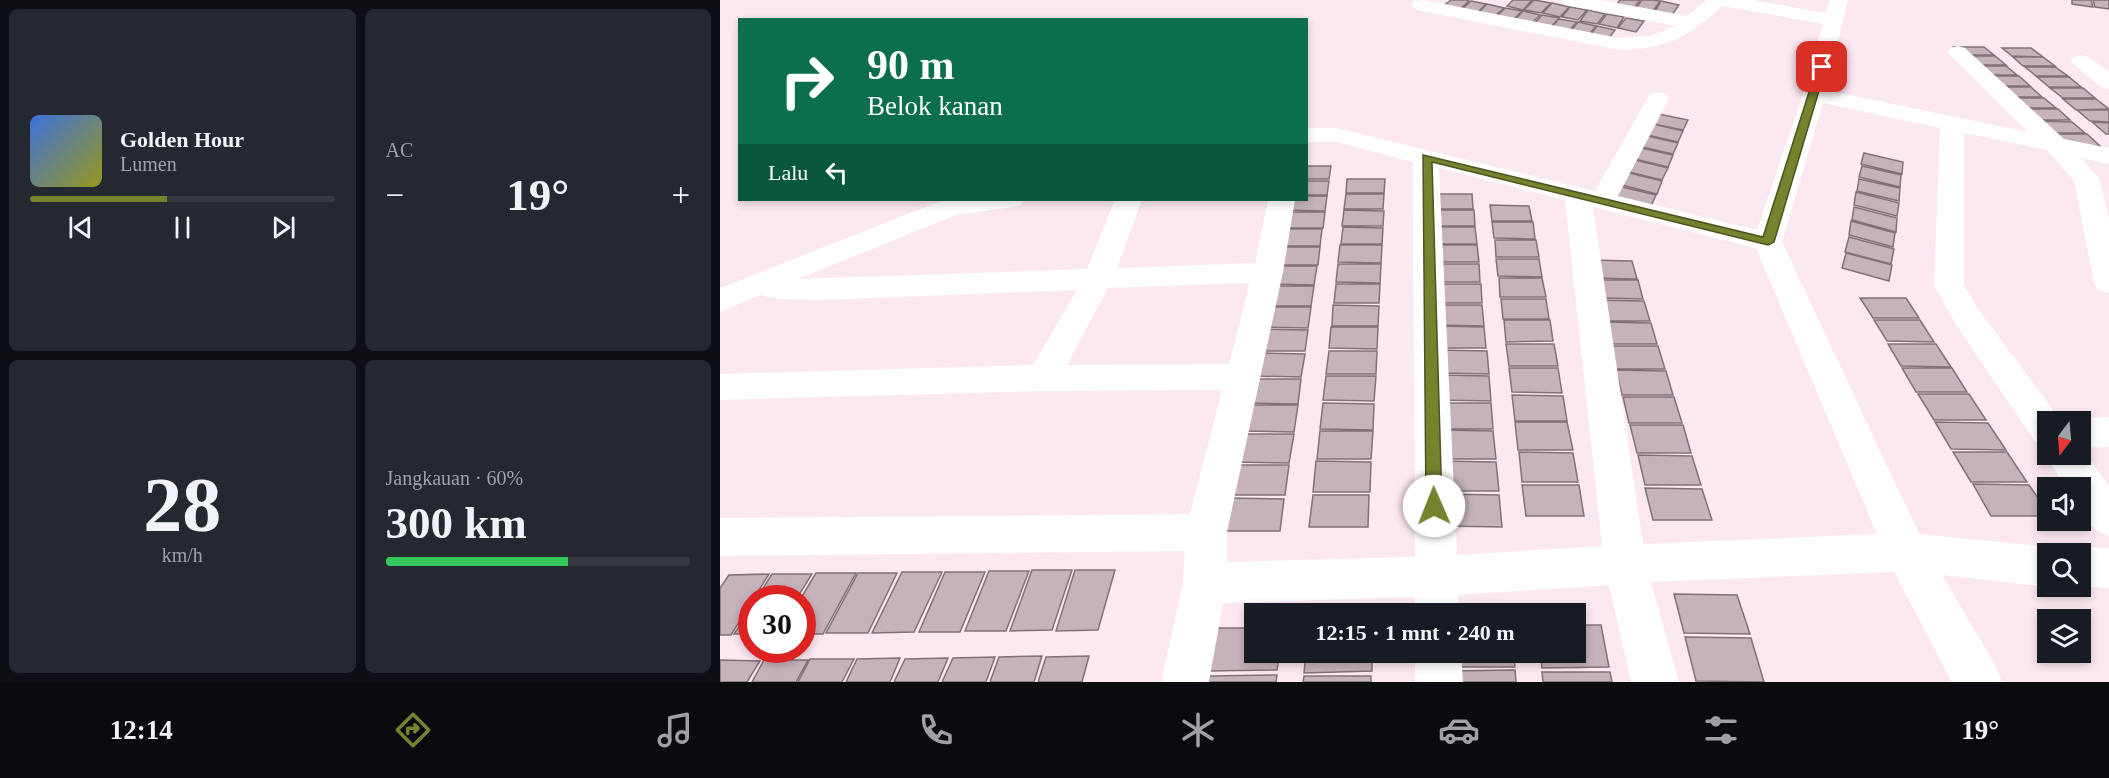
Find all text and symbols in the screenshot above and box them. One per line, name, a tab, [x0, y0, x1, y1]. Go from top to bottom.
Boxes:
pin	[1796, 41, 1847, 92]
icon: right	[768, 42, 846, 120]
text: 90 m	[867, 42, 955, 88]
icon: arrive	[1805, 50, 1838, 83]
text: Belok kanan	[867, 91, 1003, 121]
text: Golden Hour	[120, 127, 244, 152]
text: AC	[386, 139, 413, 161]
text: Lumen	[120, 153, 177, 175]
icon: left	[820, 156, 853, 189]
text: Lalu	[768, 160, 808, 185]
text: 19°	[506, 170, 569, 220]
text: −	[386, 177, 404, 213]
text: +	[671, 177, 690, 213]
icon: previous	[64, 211, 97, 244]
icon: pause	[166, 211, 199, 244]
icon: next	[267, 211, 300, 244]
north arrow	[2037, 411, 2091, 465]
map controls	[2037, 411, 2091, 663]
text: 28	[143, 461, 221, 548]
text: Jangkauan · 60%	[386, 467, 523, 489]
position arrow	[1402, 474, 1466, 538]
button: sound	[2037, 477, 2091, 531]
text: 300 km	[386, 498, 527, 548]
button: search	[2037, 543, 2091, 597]
text: km/h	[162, 544, 203, 566]
speed limit sign: 30	[738, 585, 816, 663]
button: layers	[2037, 609, 2091, 663]
text: 12:15 · 1 mnt · 240 m	[1315, 620, 1515, 645]
icon: directions	[392, 709, 434, 751]
icon: music	[654, 709, 696, 751]
icon: phone	[915, 709, 957, 751]
icon: climate	[1177, 709, 1219, 751]
icon: car	[1438, 709, 1480, 751]
icon: filters	[1700, 709, 1742, 751]
text: 12:14	[110, 715, 173, 745]
text: 19°	[1961, 715, 1999, 745]

